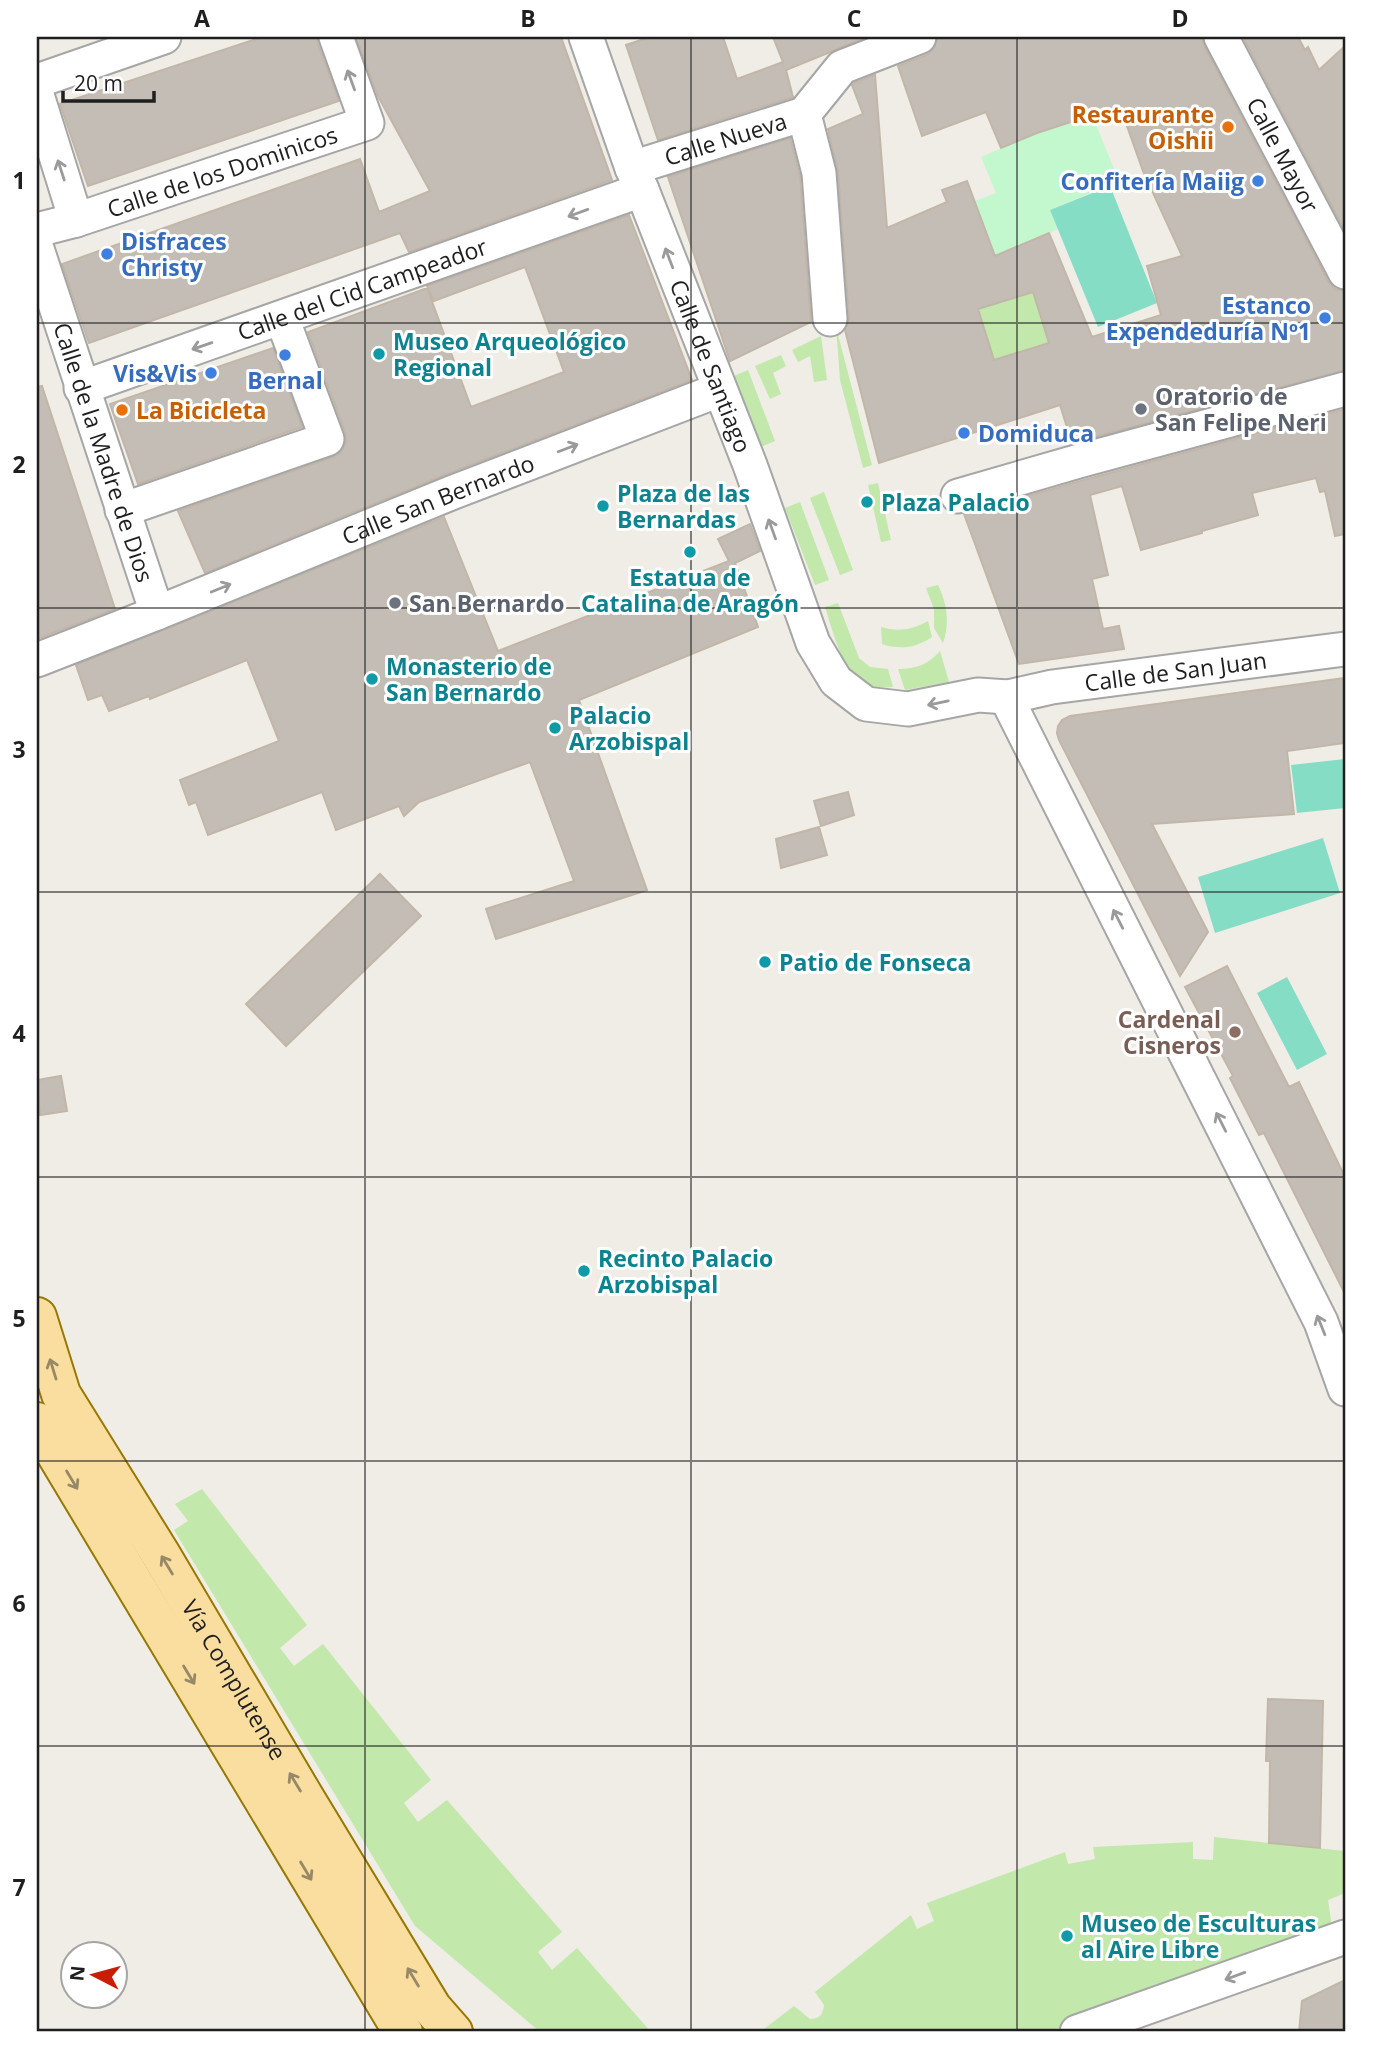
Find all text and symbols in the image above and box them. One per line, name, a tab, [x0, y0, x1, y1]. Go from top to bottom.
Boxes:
text: A	[194, 2, 210, 34]
text: B	[520, 2, 536, 34]
text: C	[847, 2, 861, 34]
text: D	[1171, 2, 1189, 34]
scale bar	[63, 60, 154, 104]
text: 20 m	[74, 69, 123, 97]
one-way arrow	[344, 69, 356, 91]
street label: Calle Mayor	[1240, 91, 1327, 218]
place label: Restaurante Oishii	[1072, 98, 1214, 156]
street label: Calle Nueva	[660, 104, 791, 173]
street label: Calle de los Dominicos	[103, 118, 341, 225]
marker: Restaurante Oishii	[1220, 119, 1236, 135]
one-way arrow	[53, 160, 66, 182]
text: 1	[12, 164, 26, 196]
place label: Confitería Maiig	[1061, 165, 1244, 197]
marker: Confitería Maiig	[1250, 173, 1266, 189]
one-way arrow	[568, 208, 590, 220]
place label: Disfraces Christy	[121, 225, 227, 283]
street label: Calle del Cid Campeador	[233, 230, 492, 348]
marker: Disfraces Christy	[99, 246, 115, 262]
one-way arrow	[661, 248, 674, 269]
street label: Calle de Santiago	[663, 275, 760, 457]
place label: Estanco Expendeduría Nº1	[1106, 289, 1311, 347]
marker: Estanco Expendeduría Nº1	[1317, 310, 1333, 326]
street label: Calle de la Madre de Dios	[46, 318, 162, 586]
place label: Museo Arqueológico Regional	[393, 325, 626, 383]
one-way arrow	[191, 340, 213, 353]
marker: Museo Arqueológico Regional	[371, 346, 387, 362]
marker: Bernal	[277, 347, 293, 363]
place label: Vis&Vis	[113, 357, 197, 389]
place label: Bernal	[247, 364, 323, 396]
marker: Vis&Vis	[203, 365, 219, 381]
place label: Oratorio de San Felipe Neri	[1155, 380, 1327, 438]
place label: La Bicicleta	[136, 394, 267, 426]
marker: Oratorio de San Felipe Neri	[1133, 401, 1149, 417]
marker: La Bicicleta	[114, 402, 130, 418]
place label: Domiduca	[978, 417, 1094, 449]
marker: Domiduca	[956, 425, 972, 441]
one-way arrow	[557, 441, 579, 454]
street label: Calle San Bernardo	[337, 447, 539, 552]
text: 2	[12, 448, 26, 480]
place label: Plaza de las Bernardas	[617, 477, 750, 535]
place label: Plaza Palacio	[881, 486, 1030, 518]
marker: Plaza Palacio	[859, 494, 875, 510]
marker: Plaza de las Bernardas	[595, 498, 611, 514]
one-way arrow	[765, 519, 778, 540]
marker: Estatua de Catalina de Aragón	[682, 544, 698, 560]
place label: Estatua de Catalina de Aragón	[581, 561, 799, 619]
one-way arrow	[209, 580, 231, 593]
place label: San Bernardo	[409, 587, 564, 619]
marker: San Bernardo	[387, 595, 403, 611]
street label: Calle de San Juan	[1083, 643, 1269, 699]
place label: Monasterio de San Bernardo	[386, 650, 552, 708]
marker: Monasterio de San Bernardo	[364, 671, 380, 687]
one-way arrow	[927, 696, 950, 710]
place label: Palacio Arzobispal	[569, 699, 689, 757]
marker: Palacio Arzobispal	[547, 720, 563, 736]
text: 3	[12, 733, 26, 765]
one-way arrow	[1110, 909, 1124, 929]
place label: Patio de Fonseca	[779, 946, 971, 978]
marker: Patio de Fonseca	[757, 954, 773, 970]
place label: Cardenal Cisneros	[1118, 1003, 1221, 1061]
text: 4	[12, 1017, 26, 1049]
marker: Cardenal Cisneros	[1227, 1024, 1243, 1040]
one-way arrow	[1213, 1112, 1227, 1132]
place label: Recinto Palacio Arzobispal	[598, 1242, 773, 1300]
marker: Recinto Palacio Arzobispal	[576, 1263, 592, 1279]
text: 5	[12, 1302, 26, 1334]
one-way arrow	[1314, 1315, 1327, 1337]
one-way arrow	[46, 1359, 59, 1381]
one-way arrow	[66, 1470, 80, 1490]
one-way arrow	[160, 1556, 174, 1576]
text: 6	[12, 1587, 26, 1619]
street label: Vía Complutense	[175, 1594, 295, 1766]
one-way arrow	[183, 1665, 197, 1685]
one-way arrow	[288, 1773, 302, 1793]
one-way arrow	[299, 1860, 313, 1880]
text: 7	[12, 1871, 26, 1903]
place label: Museo de Esculturas al Aire Libre	[1081, 1907, 1316, 1965]
marker: Museo de Esculturas al Aire Libre	[1059, 1928, 1075, 1944]
north arrow	[60, 1940, 130, 2010]
text: N	[63, 1964, 91, 1982]
one-way arrow	[406, 1967, 420, 1987]
one-way arrow	[1224, 1971, 1246, 1983]

